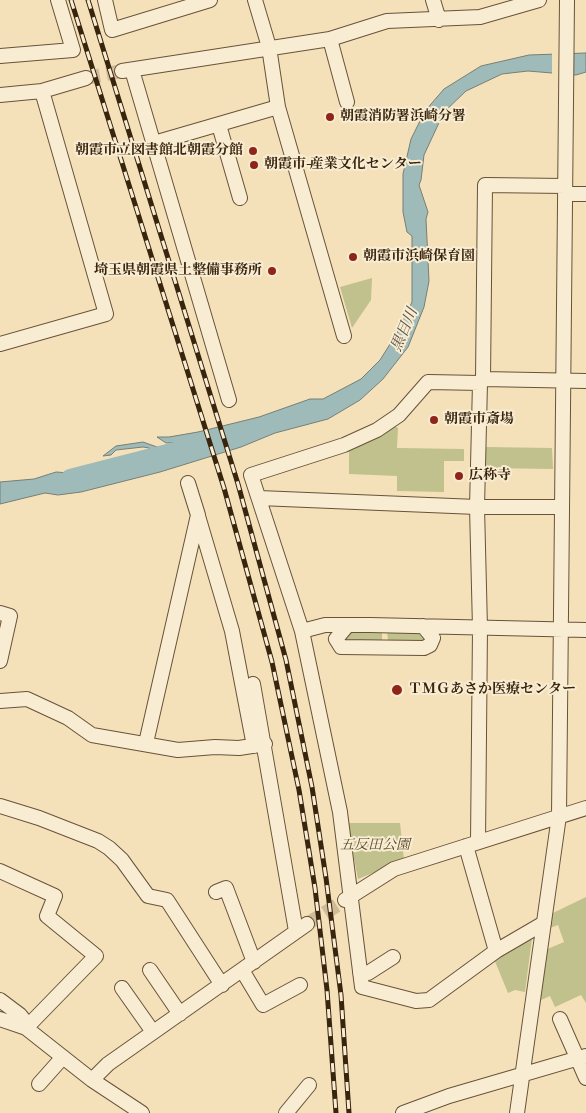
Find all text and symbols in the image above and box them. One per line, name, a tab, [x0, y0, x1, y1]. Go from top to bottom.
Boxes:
place label: 朝霞消防署浜崎分署	[340, 109, 466, 125]
marker: 朝霞消防署浜崎分署	[324, 111, 336, 123]
place label: 朝霞市立図書館北朝霞分館	[75, 143, 243, 159]
marker: 朝霞市立図書館北朝霞分館	[247, 145, 259, 157]
place label: 朝霞市-産業文化センター	[264, 157, 422, 173]
marker: 朝霞市-産業文化センター	[248, 159, 260, 171]
place label: 朝霞市浜崎保育園	[363, 249, 475, 265]
marker: 朝霞市浜崎保育園	[347, 251, 359, 263]
place label: 埼玉県朝霞県土整備事務所	[94, 263, 262, 279]
marker: 埼玉県朝霞県土整備事務所	[266, 265, 278, 277]
water label: 黒目川	[388, 306, 422, 354]
place label: 朝霞市斎場	[444, 412, 514, 428]
marker: 朝霞市斎場	[428, 414, 440, 426]
place label: 広称寺	[469, 468, 511, 484]
marker: 広称寺	[453, 470, 465, 482]
place label: ＴＭＧあさか医療センター	[408, 682, 576, 698]
marker: ＴＭＧあさか医療センター	[390, 683, 404, 697]
park label: 五反田公園	[340, 838, 410, 854]

